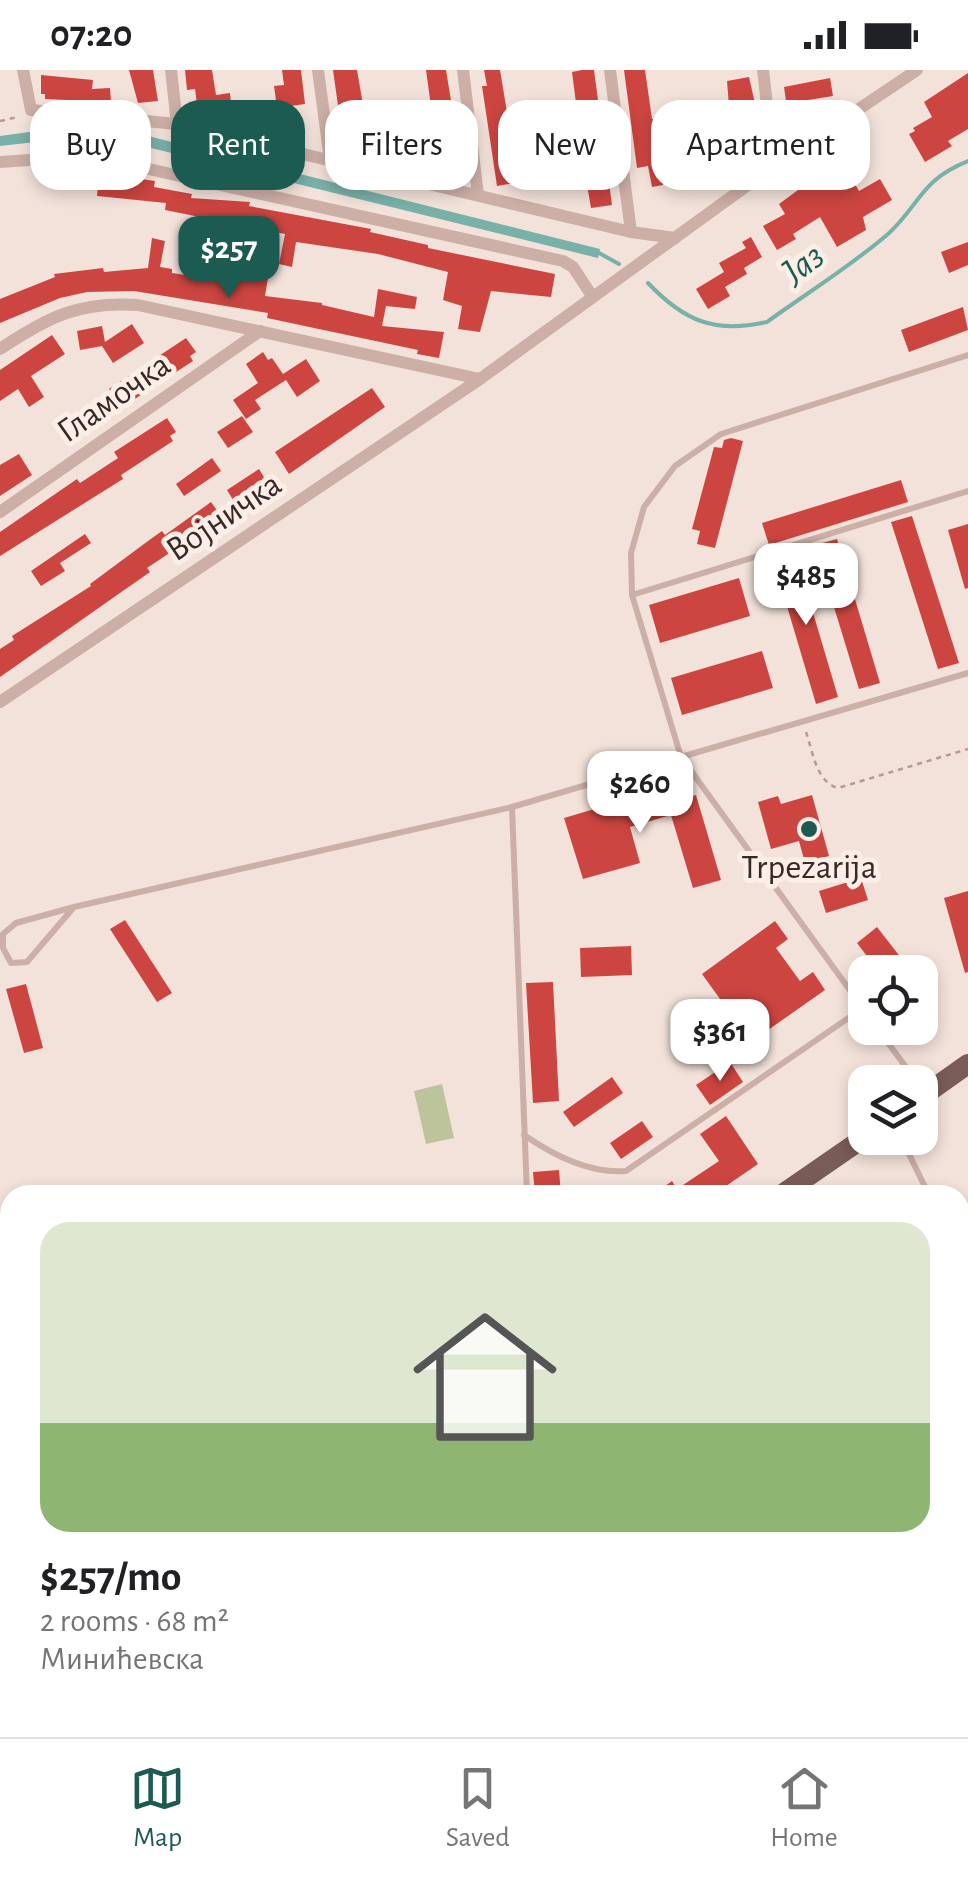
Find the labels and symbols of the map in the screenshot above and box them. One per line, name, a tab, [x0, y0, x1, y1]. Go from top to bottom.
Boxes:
pin: $257	[170, 216, 288, 301]
water label: Јаз	[774, 237, 831, 293]
street label: Гламочка	[51, 347, 177, 450]
street label: Војничка	[160, 466, 288, 568]
pin: $485	[747, 543, 865, 628]
pin: $260	[581, 751, 699, 836]
marker: Trpezarija	[798, 818, 820, 840]
place label: Trpezarija	[741, 850, 877, 885]
pin: $361	[661, 999, 779, 1084]

